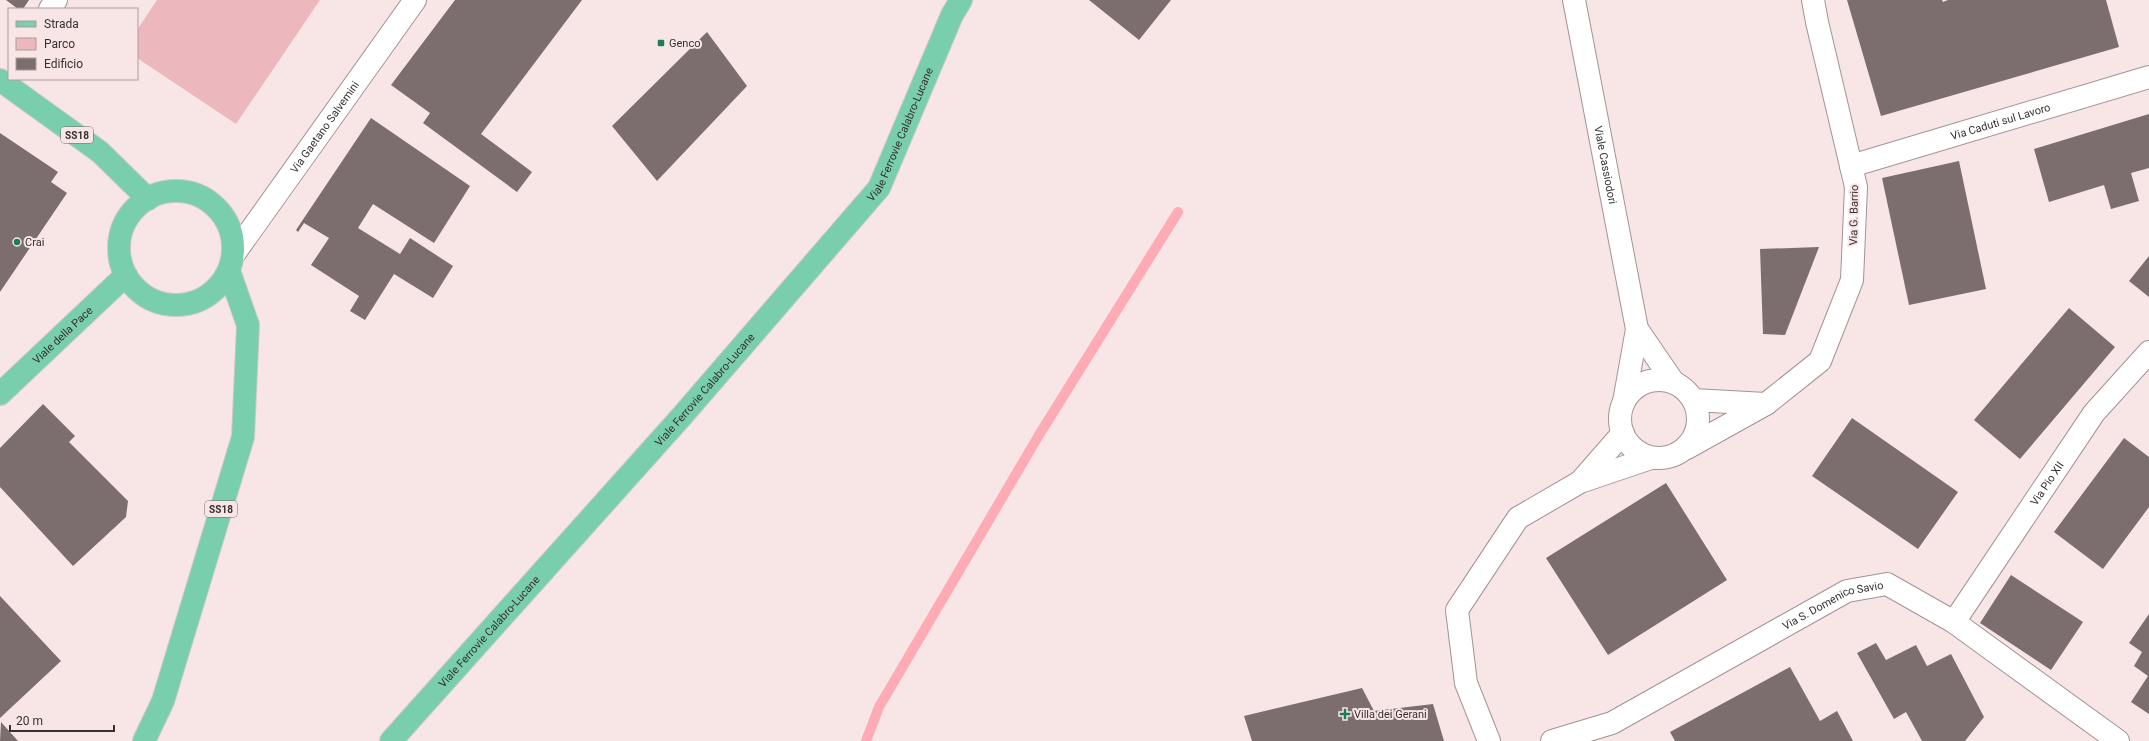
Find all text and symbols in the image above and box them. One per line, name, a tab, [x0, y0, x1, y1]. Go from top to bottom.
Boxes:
legend	[8, 8, 138, 80]
text: Strada	[44, 17, 79, 31]
text: Parco	[44, 37, 75, 51]
place label: Genco	[669, 37, 700, 50]
marker: Genco	[656, 38, 666, 48]
text: Edificio	[44, 57, 83, 71]
street label: Viale Ferrovie Calabro-Lucane	[864, 65, 936, 204]
street label: Via Gaetano Salvemini	[287, 78, 362, 175]
street label: Via Caduti sul Lavoro	[1949, 100, 2052, 142]
street label: Viale Cassiodori	[1592, 125, 1619, 205]
road number: SS18	[61, 127, 93, 143]
street label: Via G. Barrio	[1847, 185, 1861, 245]
place label: Crai	[25, 236, 44, 249]
marker: Crai	[12, 237, 22, 247]
street label: Viale della Pace	[30, 303, 95, 366]
street label: Viale Ferrovie Calabro-Lucane	[652, 330, 757, 449]
street label: Via Pio XII	[2028, 459, 2066, 508]
road number: SS18	[205, 501, 237, 517]
street label: Viale Ferrovie Calabro-Lucane	[436, 573, 542, 690]
street label: Via S. Domenico Savio	[1780, 578, 1884, 632]
scale bar	[10, 707, 114, 733]
marker: Villa dei Gerani	[1339, 708, 1351, 720]
place label: Villa dei Gerani	[1354, 708, 1427, 721]
text: 20 m	[16, 714, 43, 728]

